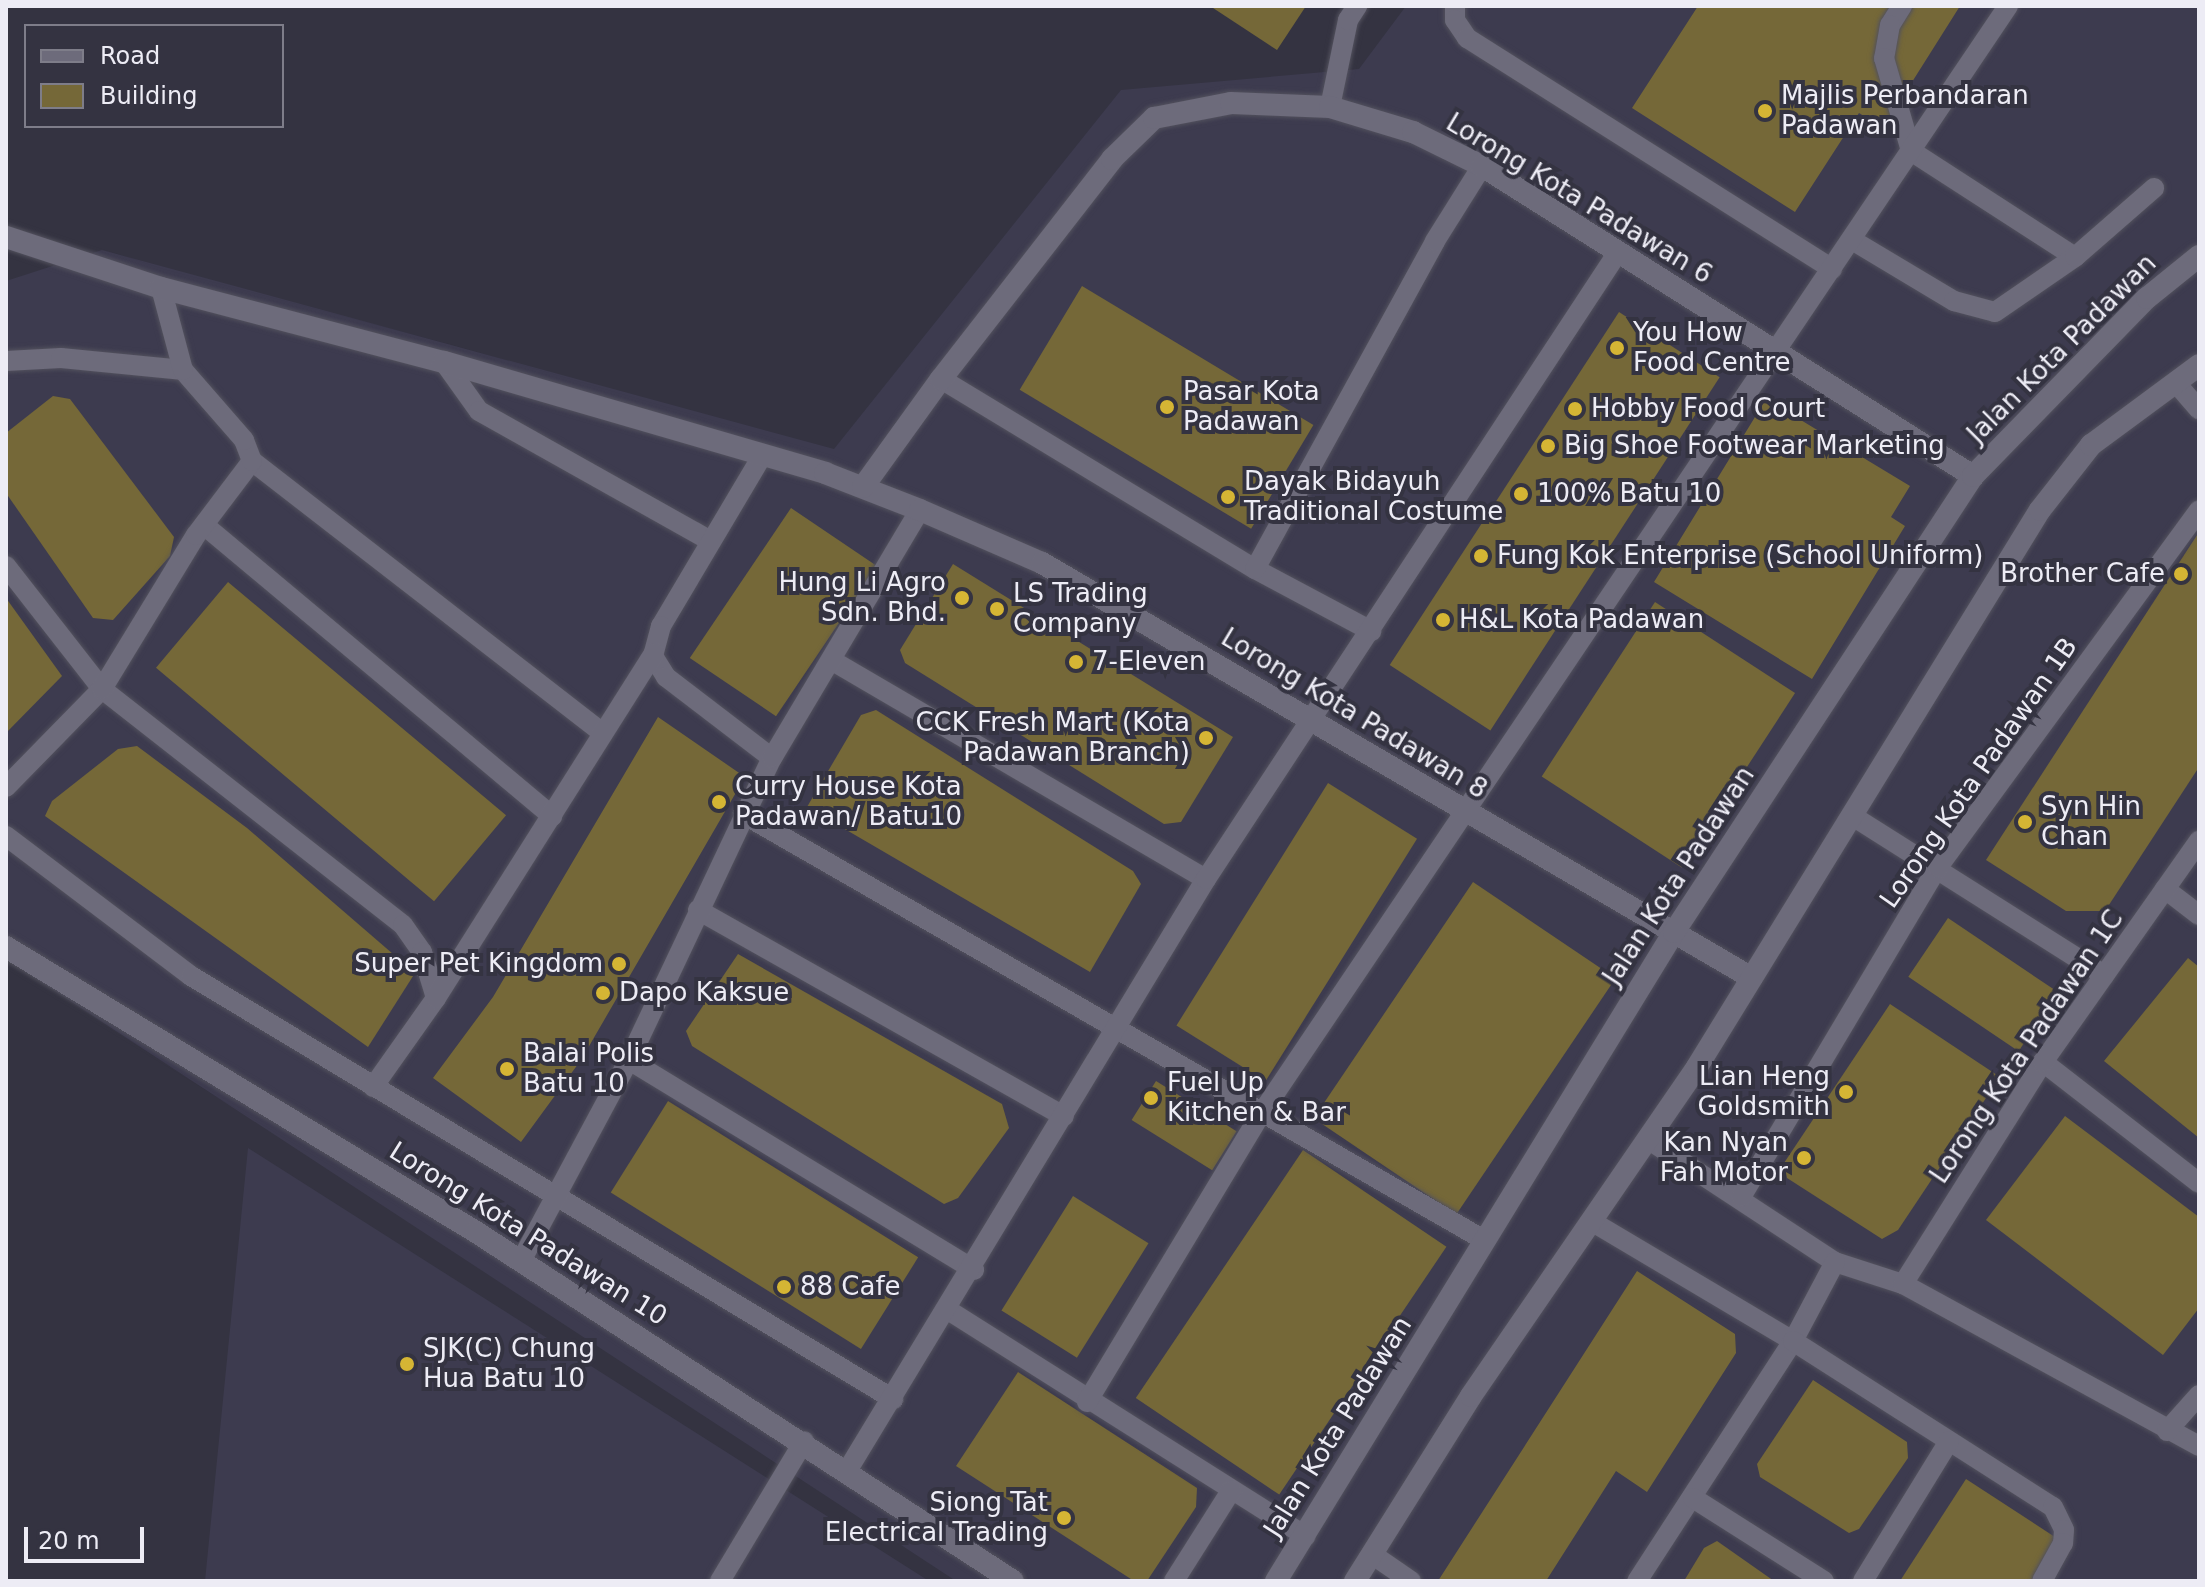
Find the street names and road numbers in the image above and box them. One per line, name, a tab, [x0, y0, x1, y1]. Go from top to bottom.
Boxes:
street label: Lorong Kota Padawan 6	[1440, 107, 1718, 291]
street label: Jalan Kota Padawan	[1961, 248, 2163, 450]
street label: Lorong Kota Padawan 8	[1215, 622, 1493, 806]
street label: Lorong Kota Padawan 1B	[1874, 632, 2084, 914]
street label: Jalan Kota Padawan	[1597, 761, 1761, 991]
street label: Lorong Kota Padawan 1C	[1924, 904, 2130, 1190]
street label: Lorong Kota Padawan 10	[384, 1136, 672, 1332]
street label: Jalan Kota Padawan	[1257, 1311, 1419, 1543]

